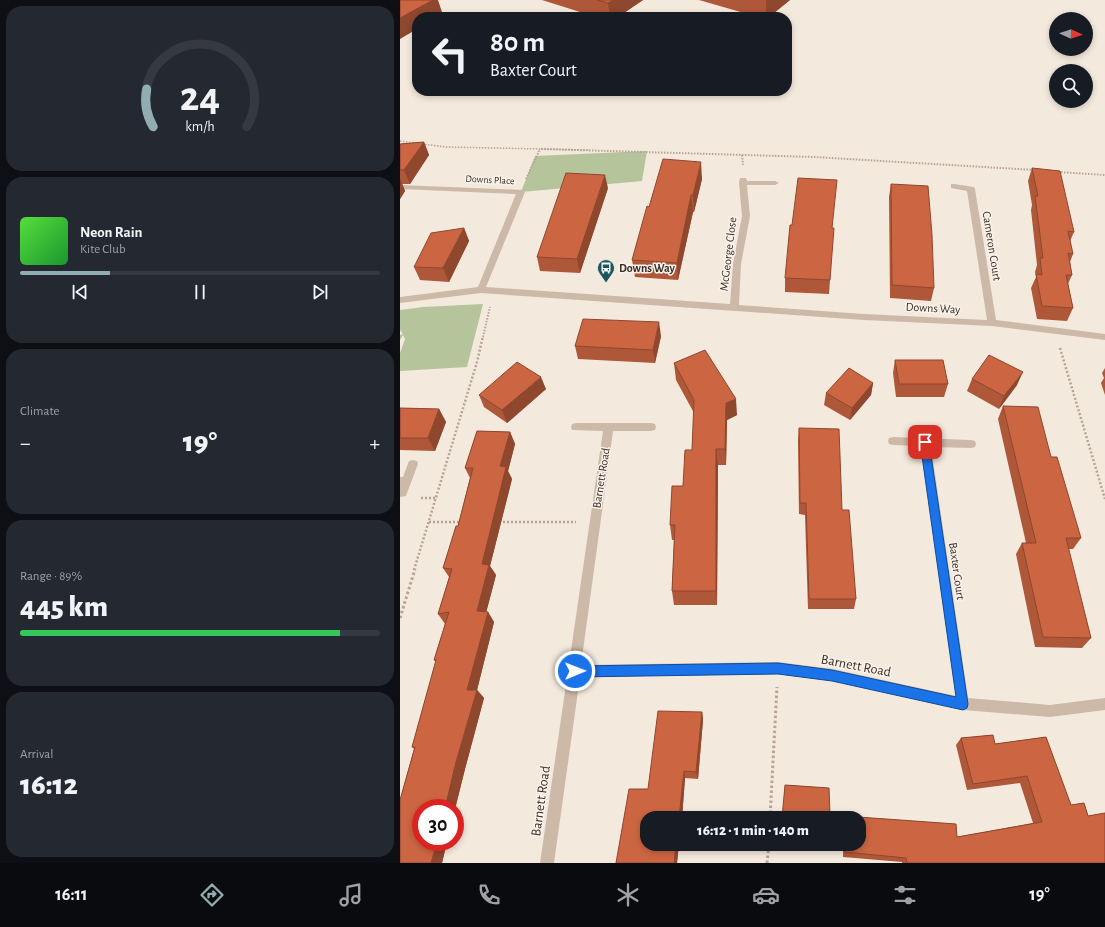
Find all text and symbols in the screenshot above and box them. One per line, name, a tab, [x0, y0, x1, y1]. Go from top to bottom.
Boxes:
north arrow	[1049, 12, 1093, 56]
map controls	[1049, 12, 1093, 108]
icon: left	[424, 28, 476, 80]
text: 80 m	[490, 29, 545, 57]
text: Baxter Court	[490, 62, 577, 80]
button: search	[1049, 64, 1093, 108]
text: 24	[180, 77, 220, 118]
text: km/h	[185, 119, 215, 133]
street label: Downs Place	[465, 174, 515, 186]
street label: Cameron Court	[981, 210, 1003, 282]
street label: McGeorge Close	[718, 216, 738, 292]
text: Neon Rain	[80, 225, 142, 240]
text: Kite Club	[80, 243, 126, 256]
bus stop icon: Downs Way	[596, 258, 616, 283]
place label: Downs Way	[619, 262, 676, 275]
icon: previous	[69, 281, 91, 303]
icon: pause	[189, 281, 211, 303]
icon: next	[309, 281, 331, 303]
street label: Downs Way	[905, 301, 961, 316]
text: Climate	[20, 405, 59, 418]
pin	[908, 425, 942, 459]
text: 19°	[183, 427, 217, 457]
icon: arrive	[914, 431, 936, 453]
text: −	[20, 432, 31, 454]
text: +	[369, 432, 380, 454]
street label: Barnett Road	[590, 447, 612, 509]
street label: Baxter Court	[947, 542, 967, 601]
text: Range · 89%	[20, 570, 82, 583]
text: 445 km	[20, 592, 108, 622]
position arrow	[554, 650, 596, 692]
street label: Barnett Road	[820, 652, 892, 680]
text: Arrival	[20, 748, 53, 761]
street label: Barnett Road	[529, 765, 553, 837]
text: 16:12	[20, 770, 78, 800]
speed limit sign: 30	[412, 799, 464, 851]
text: 16:12 · 1 min · 140 m	[697, 823, 809, 838]
icon: directions	[198, 881, 226, 909]
icon: music	[337, 881, 365, 909]
icon: phone	[475, 881, 503, 909]
icon: climate	[614, 881, 642, 909]
icon: car	[752, 881, 780, 909]
icon: filters	[891, 881, 919, 909]
text: 16:11	[55, 886, 88, 904]
text: 19°	[1029, 886, 1050, 904]

